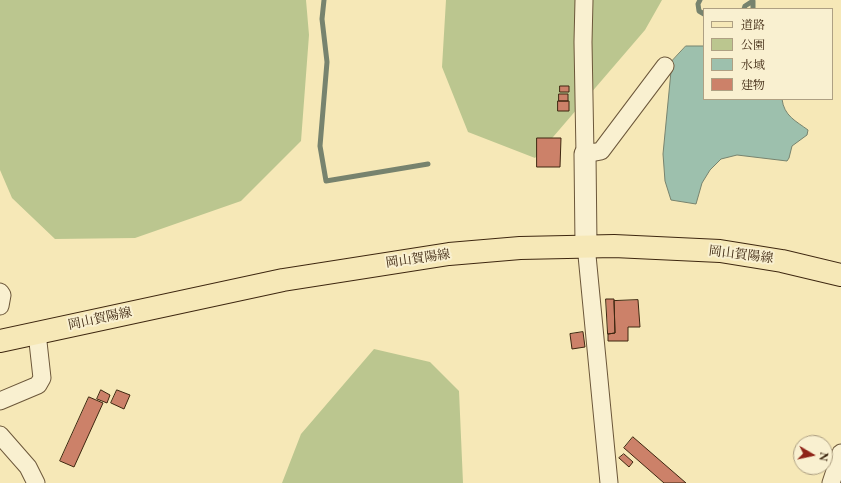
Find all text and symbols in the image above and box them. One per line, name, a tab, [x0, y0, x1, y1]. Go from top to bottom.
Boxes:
legend	[703, 8, 833, 100]
text: 道路	[741, 17, 765, 33]
text: 公園	[741, 37, 765, 53]
text: 水域	[741, 57, 765, 73]
text: 建物	[741, 77, 765, 93]
street label: 岡山賀陽線	[708, 243, 774, 267]
street label: 岡山賀陽線	[385, 247, 451, 271]
street label: 岡山賀陽線	[67, 305, 133, 333]
north arrow	[793, 435, 833, 475]
text: N	[816, 451, 831, 462]

